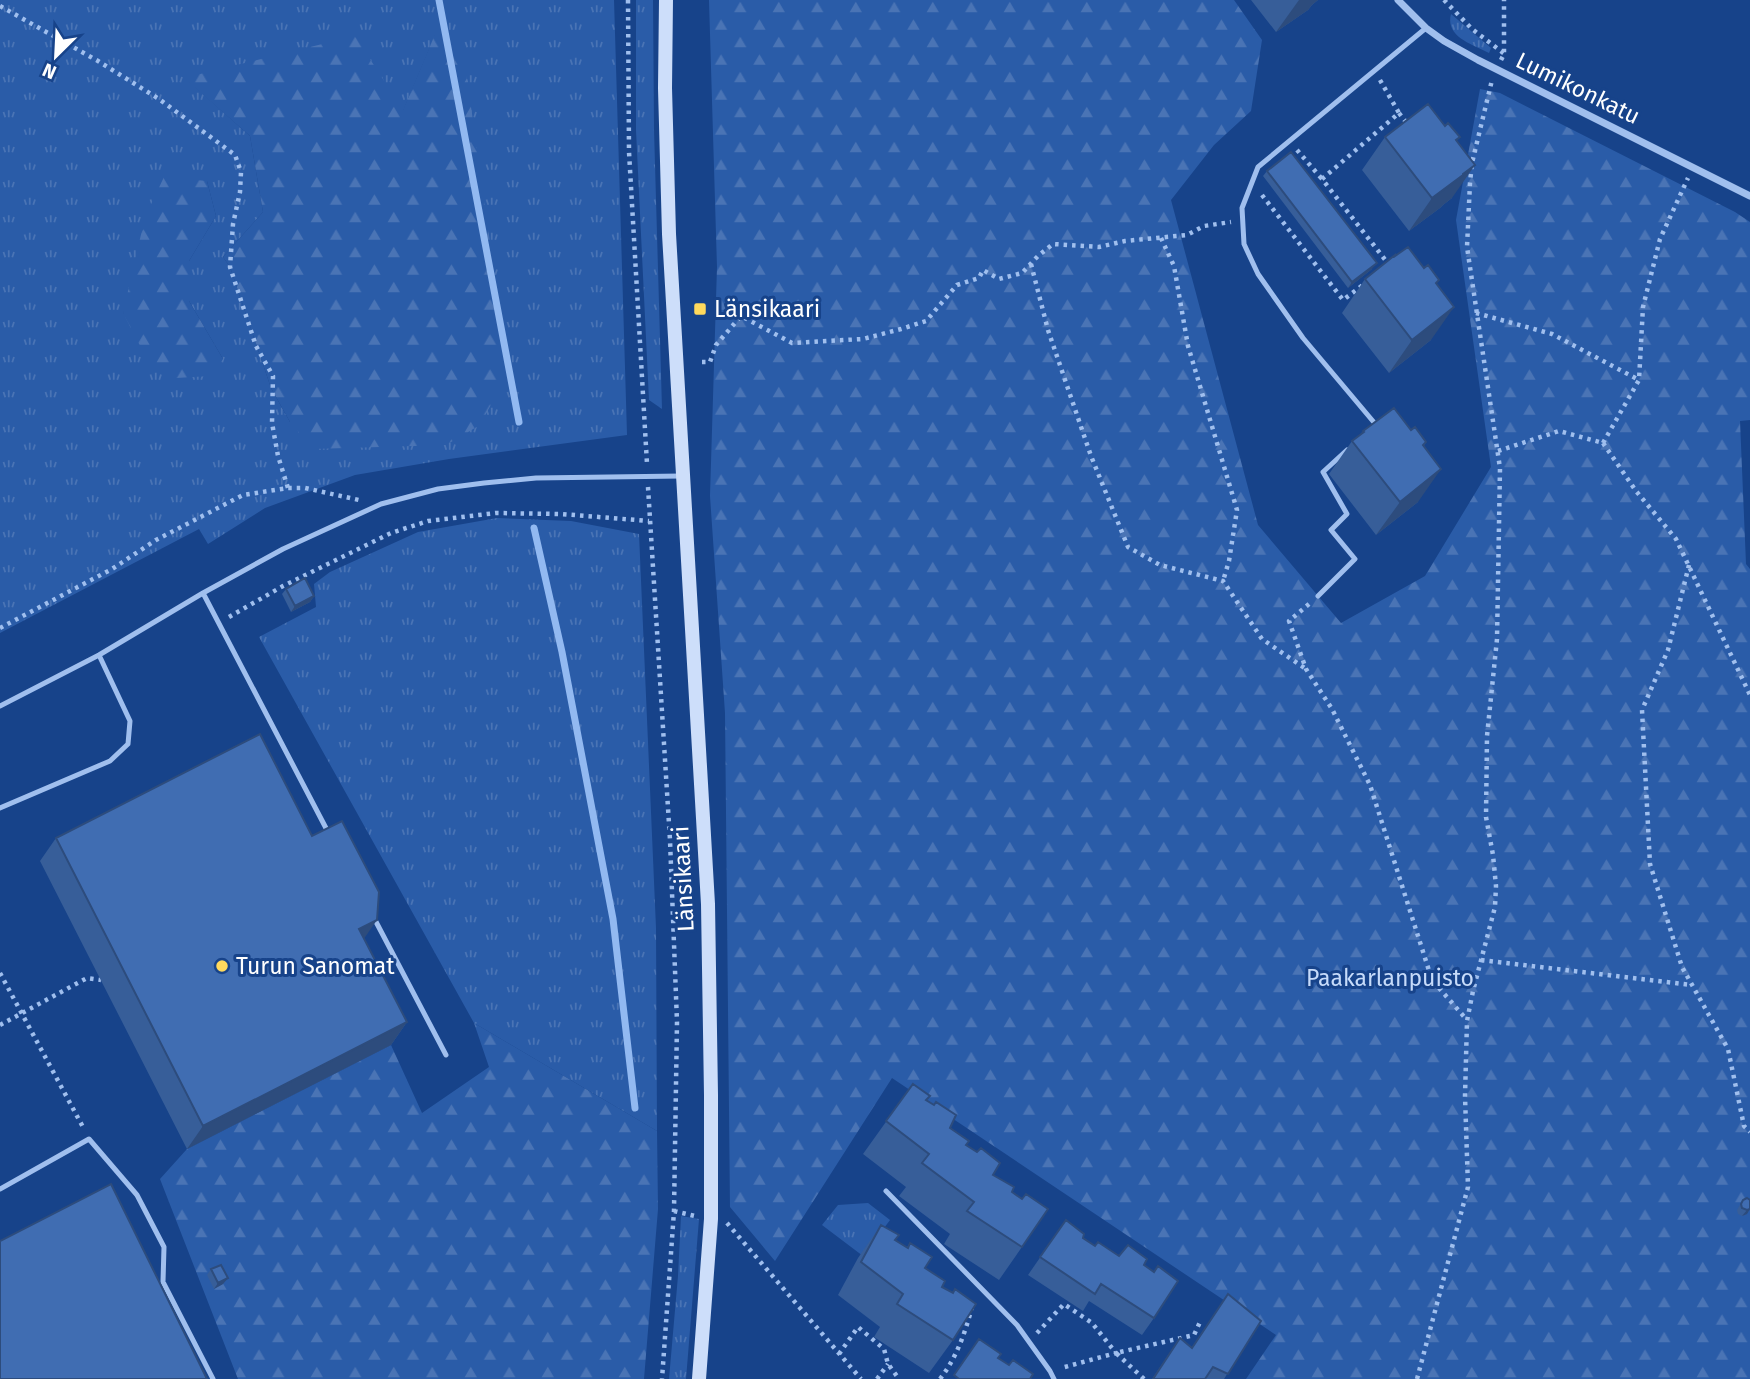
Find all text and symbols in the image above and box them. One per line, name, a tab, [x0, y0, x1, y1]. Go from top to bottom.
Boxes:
north arrow	[21, 21, 91, 91]
street label: Lumikonkatu	[1511, 46, 1645, 130]
text: N	[39, 58, 60, 84]
place label: Länsikaari	[714, 295, 820, 323]
marker: Länsikaari	[692, 301, 708, 317]
street label: Länsikaari	[666, 825, 700, 933]
place label: Turun Sanomat	[236, 952, 395, 980]
marker: Turun Sanomat	[214, 958, 230, 974]
park label: Paakarlanpuisto	[1306, 964, 1474, 992]

